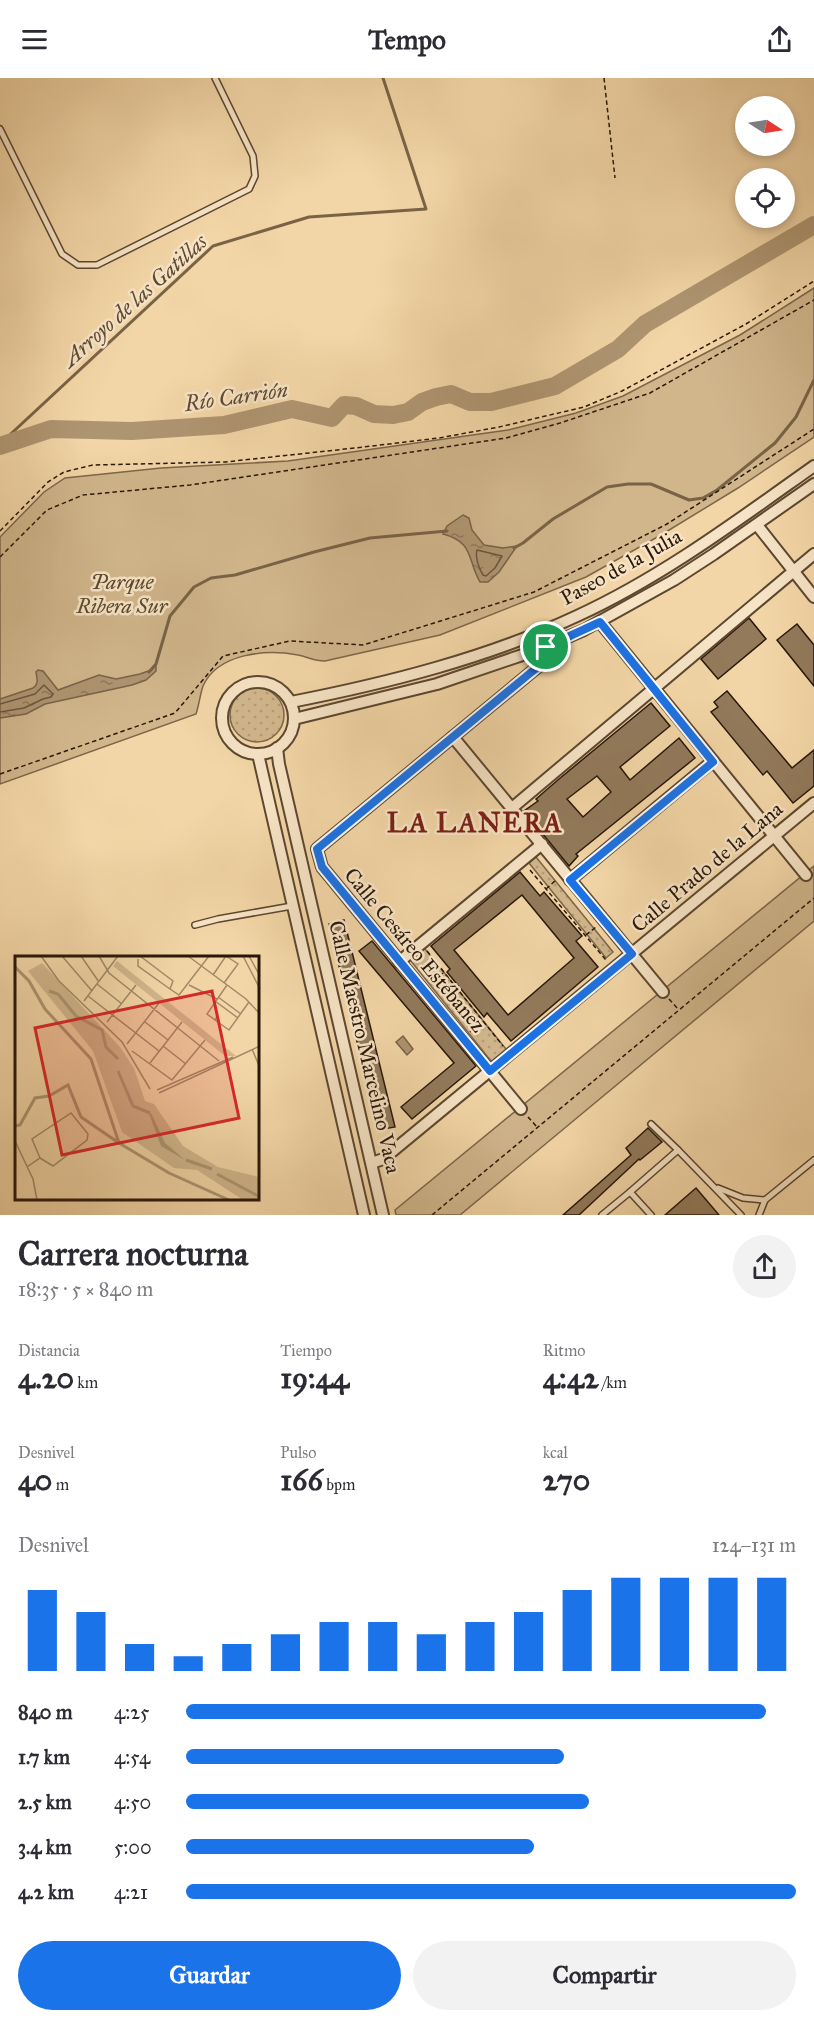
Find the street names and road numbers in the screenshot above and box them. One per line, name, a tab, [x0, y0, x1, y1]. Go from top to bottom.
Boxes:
street label: Paseo de la Julia	[556, 523, 686, 611]
street label: Calle Prado de la Lana	[626, 796, 788, 938]
street label: Calle Cesáreo Estébanez	[339, 862, 492, 1038]
street label: Calle Maestro Marcelino Vaca	[323, 918, 407, 1176]

